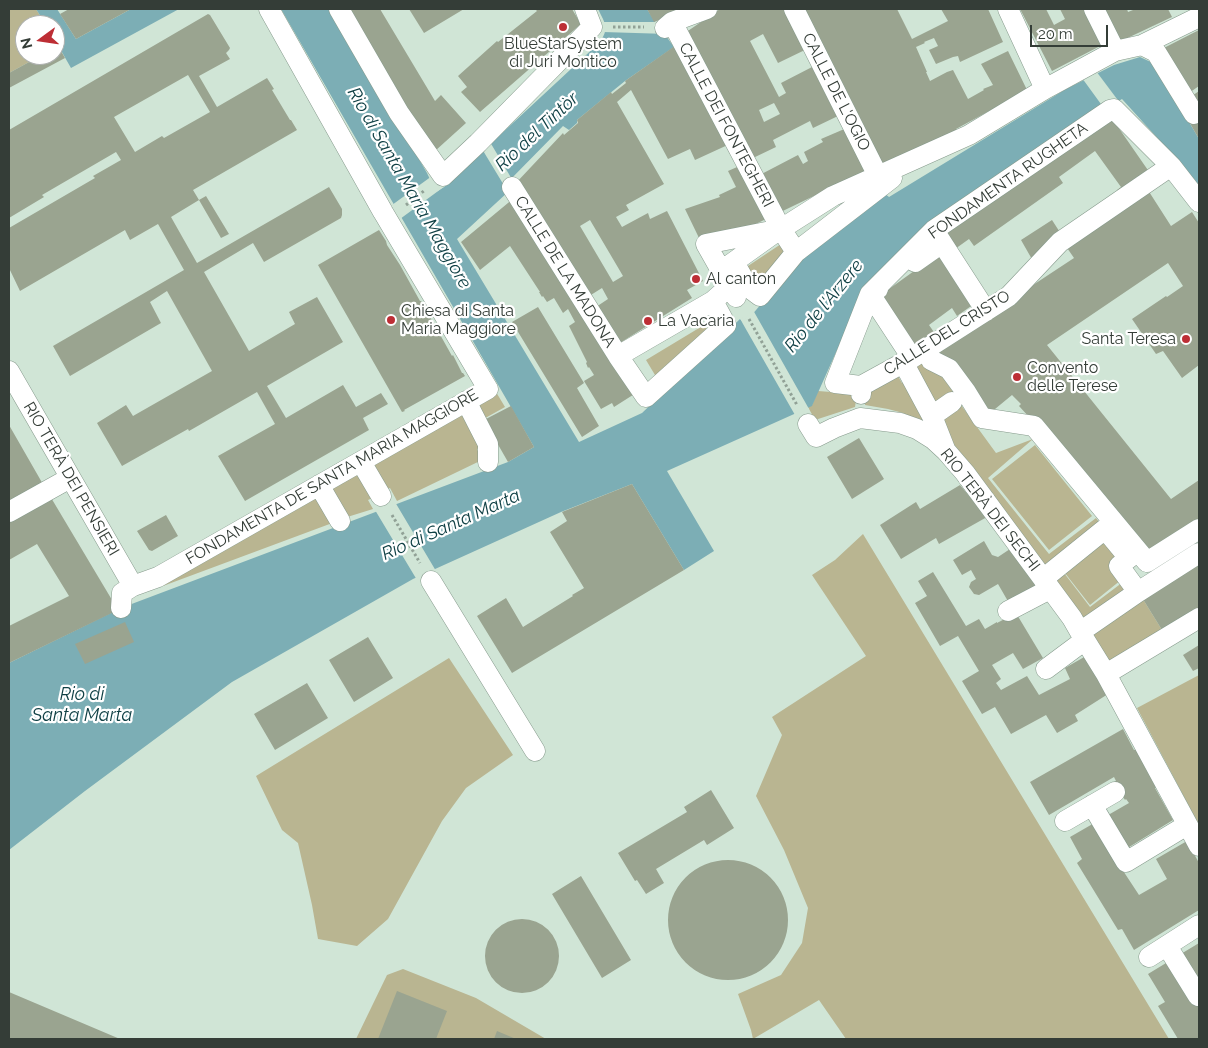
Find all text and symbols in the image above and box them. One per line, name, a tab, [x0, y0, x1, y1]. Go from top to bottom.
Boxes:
north arrow	[15, 15, 65, 65]
scale bar	[1033, 15, 1110, 47]
marker: BlueStarSystem di Juri Montico	[557, 21, 569, 33]
text: 20 m	[1038, 25, 1073, 43]
street label: CALLE DE L'OGIO	[798, 30, 874, 154]
place label: BlueStarSystem di Juri Montico	[504, 34, 622, 72]
text: N	[17, 36, 35, 51]
street label: CALLE DEI FONTEGHERI	[674, 39, 778, 211]
water label: Rio di Santa Maria Maggiore	[342, 84, 476, 292]
water label: Rio del Tintòr	[491, 88, 583, 176]
street label: FONDAMENTA RUGHETA	[925, 119, 1091, 243]
street label: CALLE DE LA MADONA	[510, 193, 620, 351]
water label: Rio de l'Arzere	[780, 255, 868, 357]
place label: Al canton	[706, 269, 776, 289]
marker: Al canton	[690, 273, 702, 285]
street label: CALLE DEL CRISTO	[880, 286, 1014, 380]
place label: Chiesa di Santa Maria Maggiore	[401, 301, 516, 339]
place label: La Vacaria	[658, 311, 734, 331]
marker: Chiesa di Santa Maria Maggiore	[385, 314, 397, 326]
marker: La Vacaria	[642, 315, 654, 327]
place label: Santa Teresa	[1082, 329, 1176, 349]
marker: Santa Teresa	[1180, 333, 1192, 345]
place label: Convento delle Terese	[1027, 358, 1118, 396]
marker: Convento delle Terese	[1011, 371, 1023, 383]
street label: FONDAMENTA DE SANTA MARIA MAGGIORE	[182, 385, 482, 569]
street label: RIO TERÀ DEI PENSIERI	[19, 399, 123, 559]
street label: RIO TERÀ DEI SECHI	[936, 445, 1044, 575]
water label: Rio di Santa Marta	[378, 485, 524, 565]
water label: Rio di Santa Marta	[32, 684, 132, 726]

